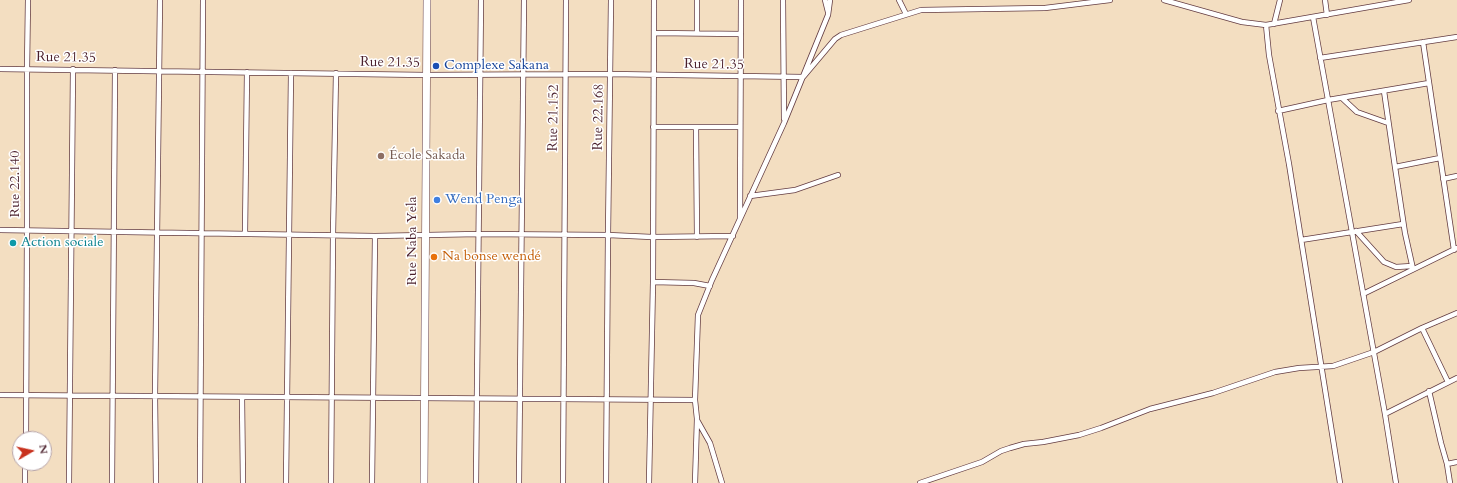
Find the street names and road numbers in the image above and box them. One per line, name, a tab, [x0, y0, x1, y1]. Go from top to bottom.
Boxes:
street label: Rue 21.35	[36, 49, 96, 67]
street label: Rue 21.35	[360, 54, 420, 72]
street label: Rue 21.35	[684, 56, 744, 74]
street label: Rue 22.168	[590, 83, 608, 151]
street label: Rue 21.152	[545, 84, 563, 152]
street label: Rue 22.140	[8, 151, 24, 217]
street label: Rue Naba Yela	[405, 196, 421, 286]

